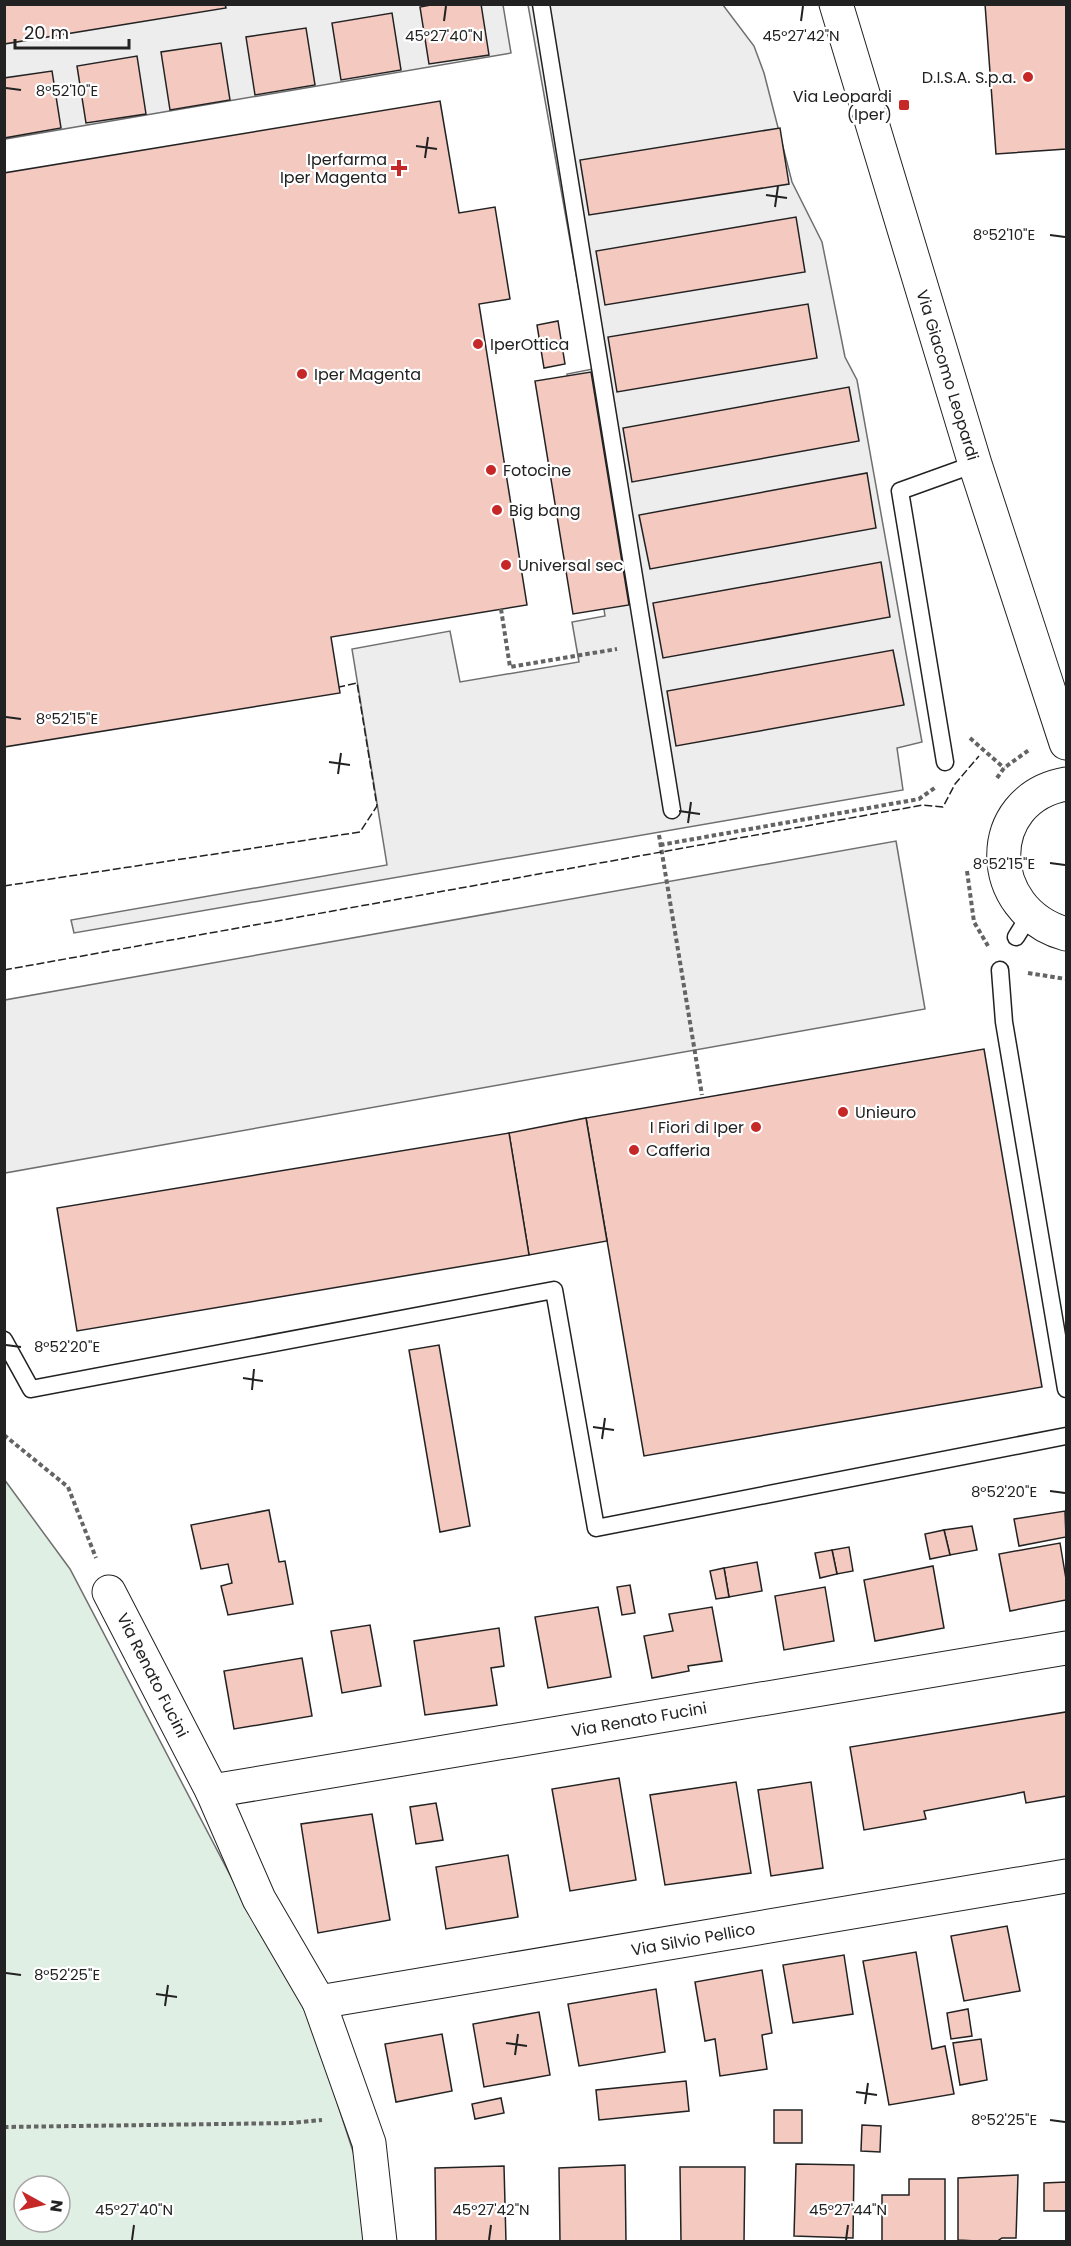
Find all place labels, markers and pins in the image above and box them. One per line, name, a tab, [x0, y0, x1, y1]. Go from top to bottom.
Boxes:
place label: D.I.S.A. S.p.a.	[922, 66, 1016, 89]
marker: D.I.S.A. S.p.a.	[1021, 70, 1035, 84]
place label: Via Leopardi (Iper)	[793, 85, 892, 126]
marker: Via Leopardi (Iper)	[897, 98, 911, 112]
place label: Iperfarma Iper Magenta	[280, 148, 387, 189]
marker: Iperfarma Iper Magenta	[392, 161, 406, 175]
place label: IperOttica	[490, 333, 569, 356]
marker: IperOttica	[471, 337, 485, 351]
place label: Iper Magenta	[314, 363, 421, 386]
marker: Iper Magenta	[295, 367, 309, 381]
place label: Fotocine	[503, 459, 571, 482]
marker: Fotocine	[484, 463, 498, 477]
place label: Big bang	[509, 499, 581, 522]
marker: Big bang	[490, 503, 504, 517]
place label: Universal sec	[518, 554, 623, 577]
marker: Universal sec	[499, 558, 513, 572]
place label: Unieuro	[855, 1101, 916, 1124]
marker: Unieuro	[836, 1105, 850, 1119]
place label: I Fiori di Iper	[650, 1116, 744, 1139]
marker: I Fiori di Iper	[749, 1120, 763, 1134]
place label: Cafferia	[646, 1139, 710, 1162]
marker: Cafferia	[627, 1143, 641, 1157]

